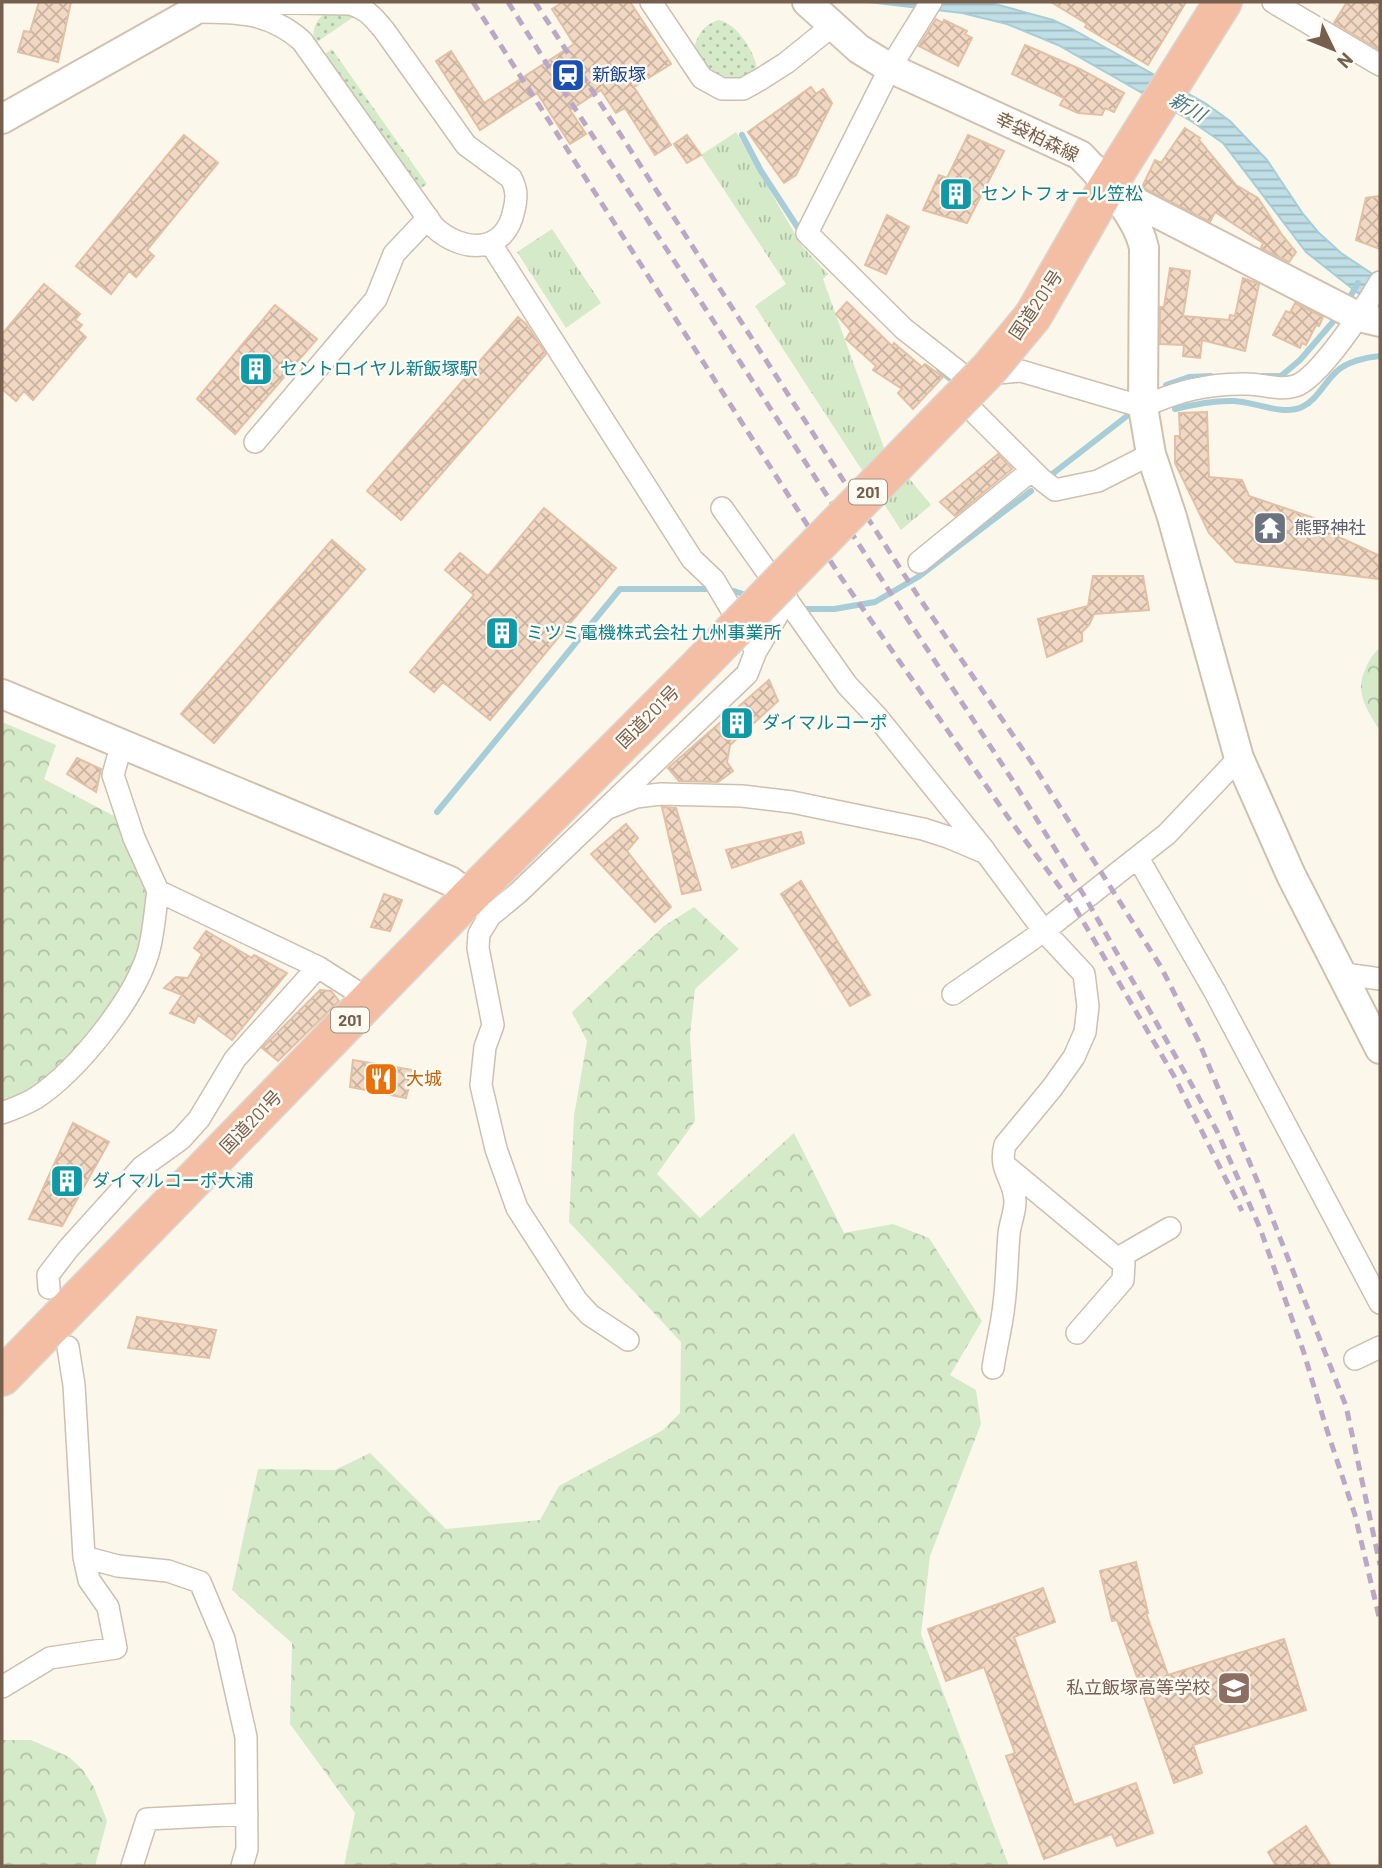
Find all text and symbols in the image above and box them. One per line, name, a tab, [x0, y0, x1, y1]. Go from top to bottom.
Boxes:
north arrow	[1298, 14, 1368, 84]
text: N	[1333, 48, 1359, 73]
station icon: 新飯塚	[549, 56, 587, 94]
place label: 新飯塚	[592, 63, 646, 85]
water label: 新川	[1166, 87, 1212, 127]
street label: 幸袋柏森線	[992, 106, 1083, 166]
building icon: セントフォール笠松	[937, 175, 975, 213]
place label: セントフォール笠松	[981, 182, 1143, 204]
street label: 国道201号	[1004, 265, 1067, 344]
building icon: セントロイヤル新飯塚駅	[237, 350, 275, 388]
place label: セントロイヤル新飯塚駅	[280, 357, 477, 379]
road number: 201	[849, 480, 887, 505]
temple icon: 熊野神社	[1251, 509, 1289, 547]
place label: 熊野神社	[1294, 516, 1366, 538]
building icon: ミツミ電機株式会社 九州事業所	[483, 614, 521, 652]
place label: ミツミ電機株式会社 九州事業所	[526, 621, 782, 643]
street label: 国道201号	[611, 680, 683, 752]
building icon: ダイマルコーポ	[718, 704, 756, 742]
place label: ダイマルコーポ	[762, 711, 888, 733]
road number: 201	[331, 1008, 369, 1032]
restaurant icon: 大城	[362, 1060, 400, 1098]
place label: 大城	[406, 1067, 442, 1089]
street label: 国道201号	[215, 1085, 286, 1158]
building icon: ダイマルコーポ大浦	[48, 1162, 86, 1200]
place label: ダイマルコーポ大浦	[92, 1169, 254, 1191]
school or university icon: 私立飯塚高等学校	[1215, 1669, 1253, 1707]
place label: 私立飯塚高等学校	[1066, 1676, 1210, 1698]

